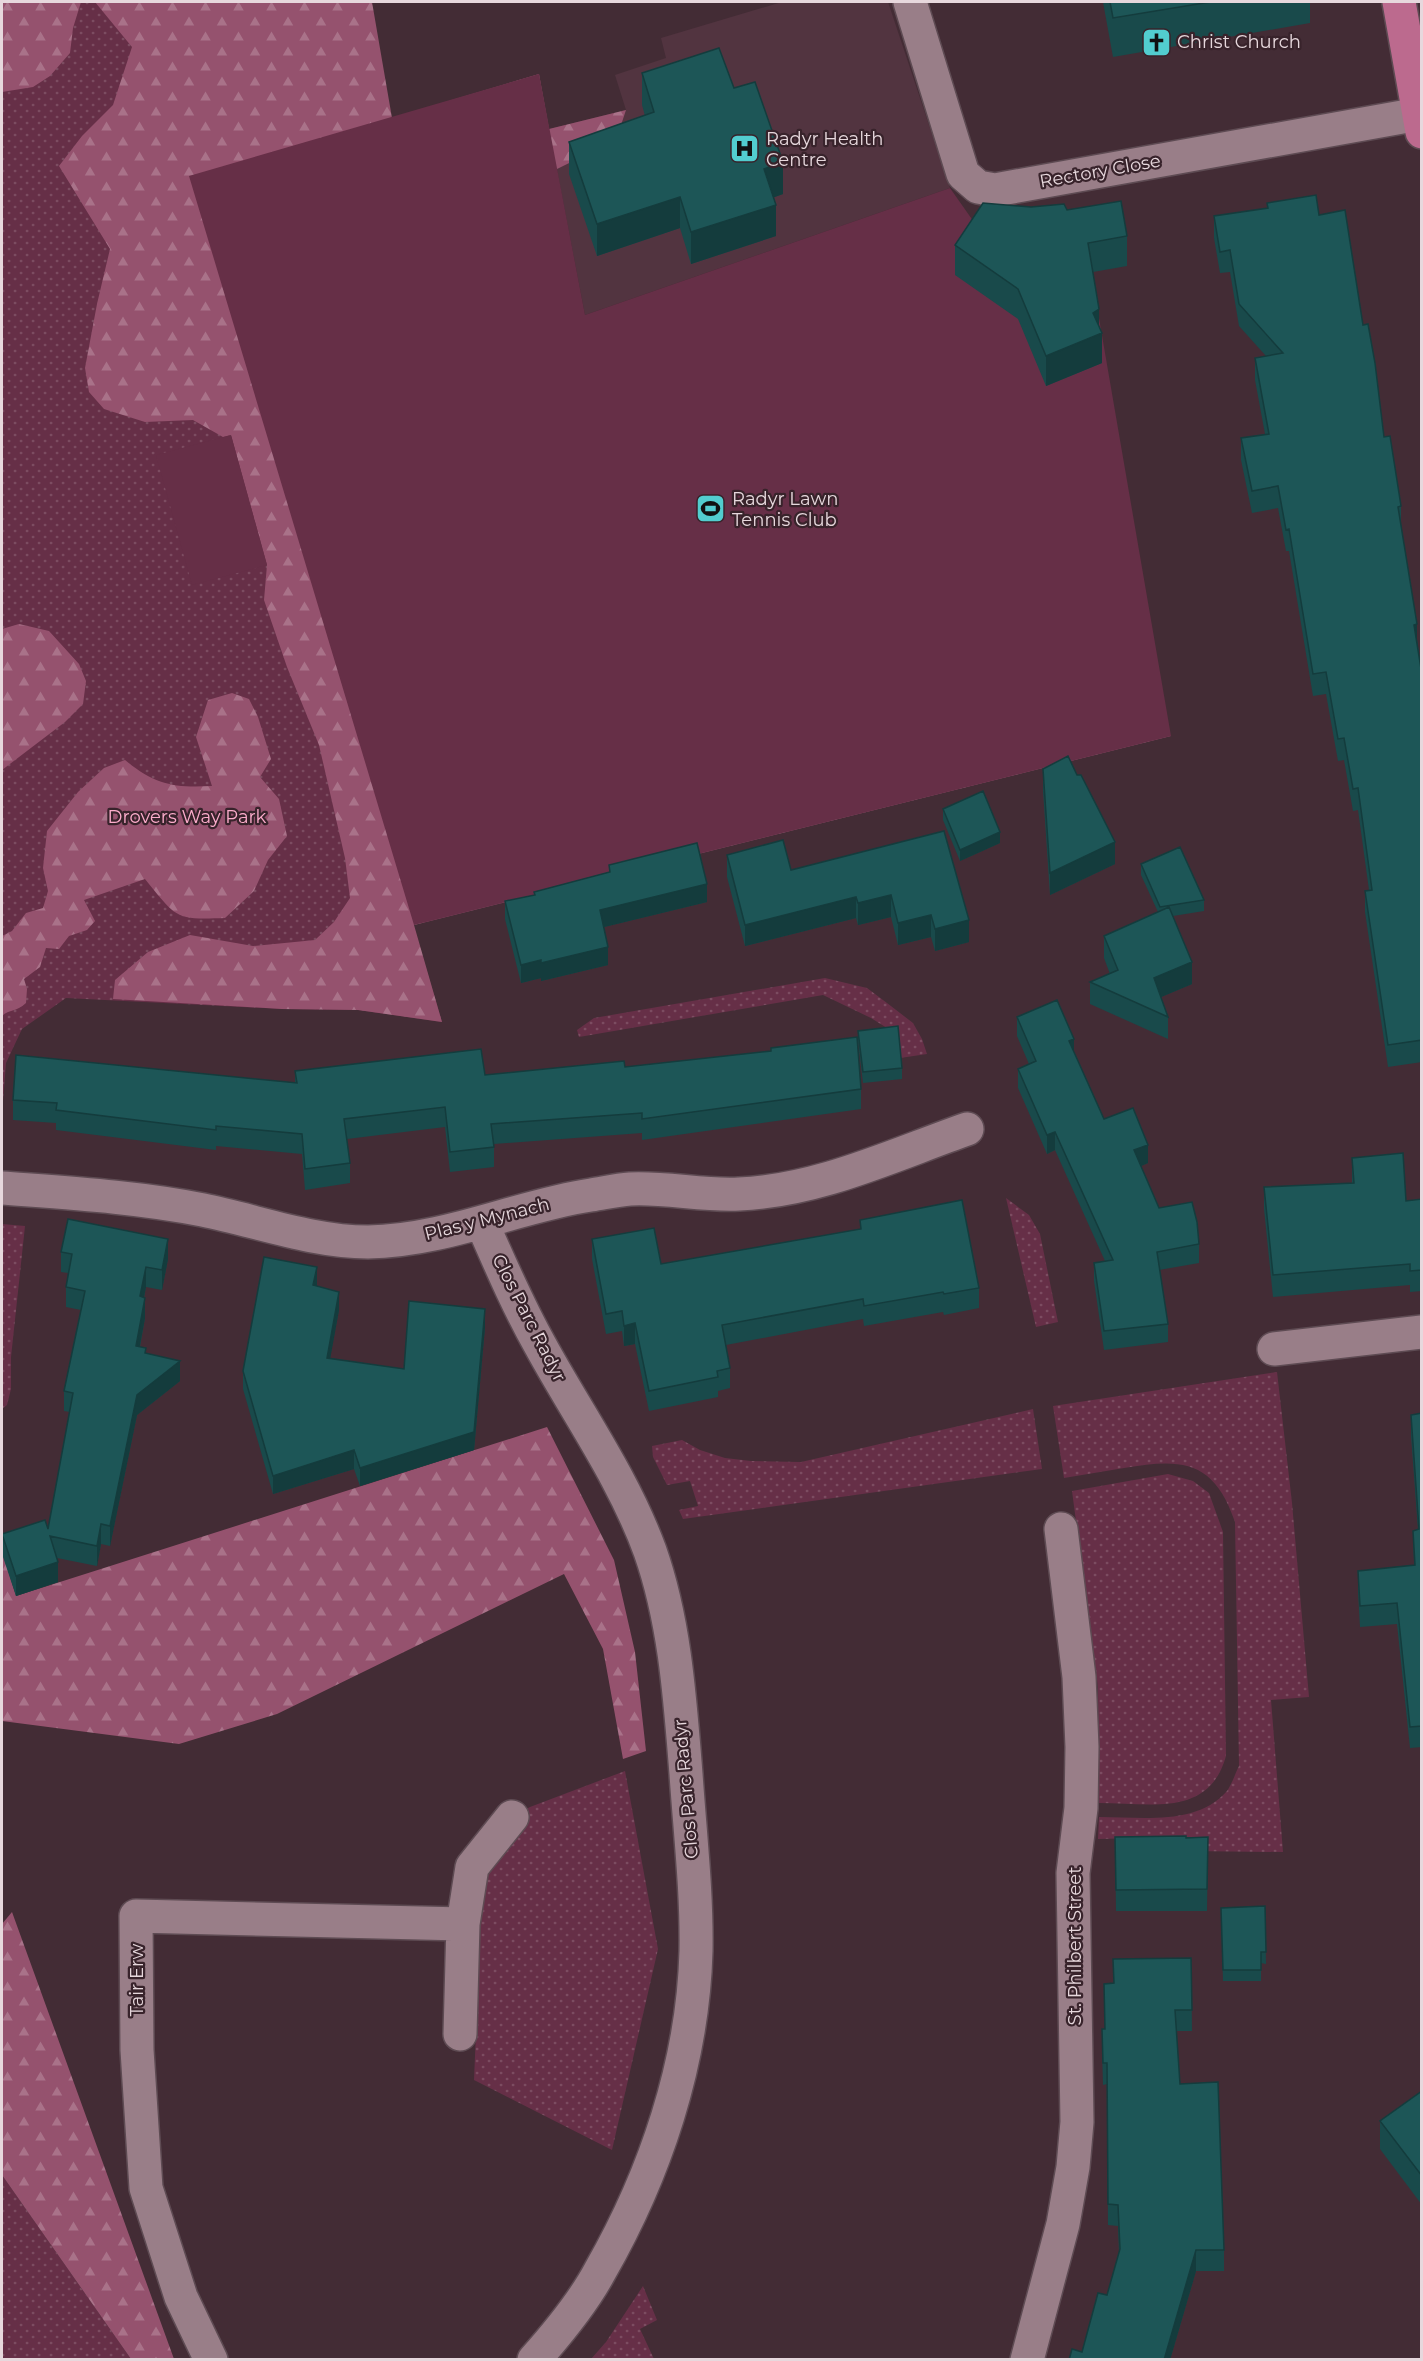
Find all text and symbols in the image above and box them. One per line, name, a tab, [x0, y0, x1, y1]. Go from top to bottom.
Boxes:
church icon: Christ Church	[1140, 26, 1172, 58]
place label: Christ Church	[1177, 31, 1301, 53]
place label: Radyr Health Centre	[766, 128, 883, 171]
hospital icon: Radyr Health Centre	[729, 133, 761, 165]
street label: Rectory Close	[1038, 150, 1162, 192]
place label: Radyr Lawn Tennis Club	[732, 488, 838, 531]
sports icon: Radyr Lawn Tennis Club	[695, 493, 727, 525]
park label: Drovers Way Park	[108, 806, 267, 828]
street label: Plas y Mynach	[422, 1193, 552, 1245]
street label: Clos Parc Radyr	[487, 1251, 571, 1385]
street label: Clos Parc Radyr	[669, 1718, 703, 1860]
street label: St. Philbert Street	[1064, 1867, 1086, 2025]
street label: Tair Erw	[126, 1944, 148, 2016]

